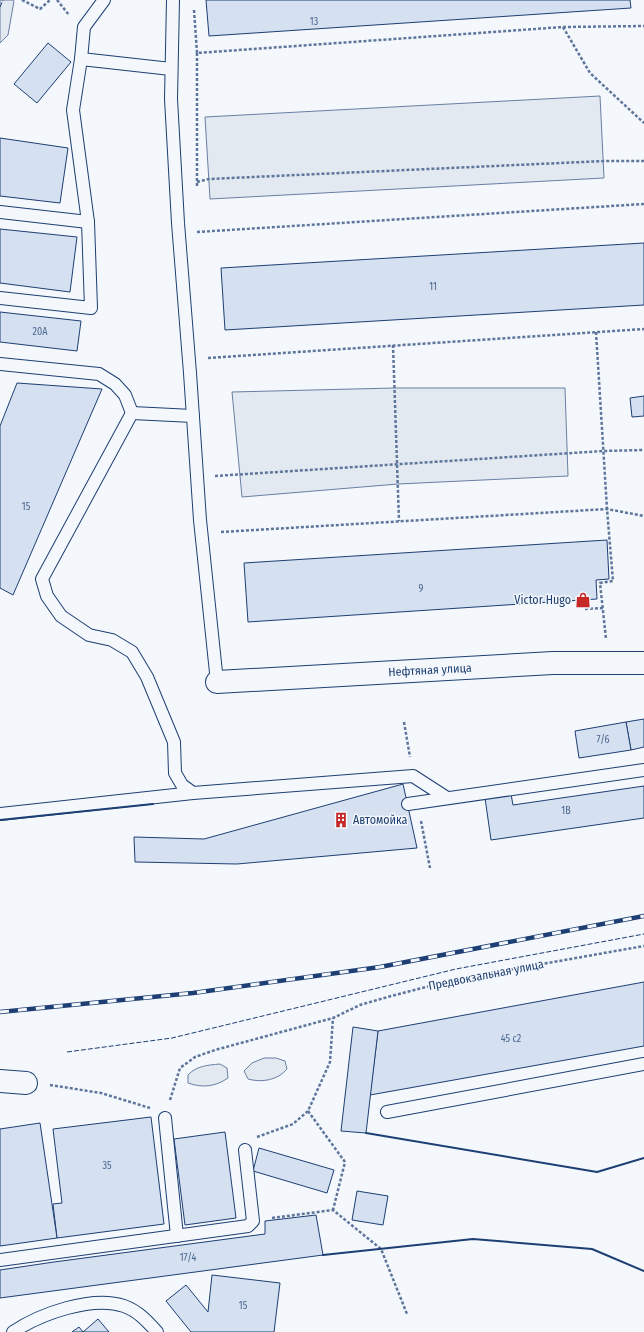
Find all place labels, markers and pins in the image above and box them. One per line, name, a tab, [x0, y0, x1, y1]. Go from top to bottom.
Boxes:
shop icon: Victor Hugo	[574, 591, 592, 609]
place label: Victor Hugo	[514, 593, 571, 607]
building icon: Автомойка	[332, 811, 350, 829]
place label: Автомойка	[353, 813, 407, 827]

